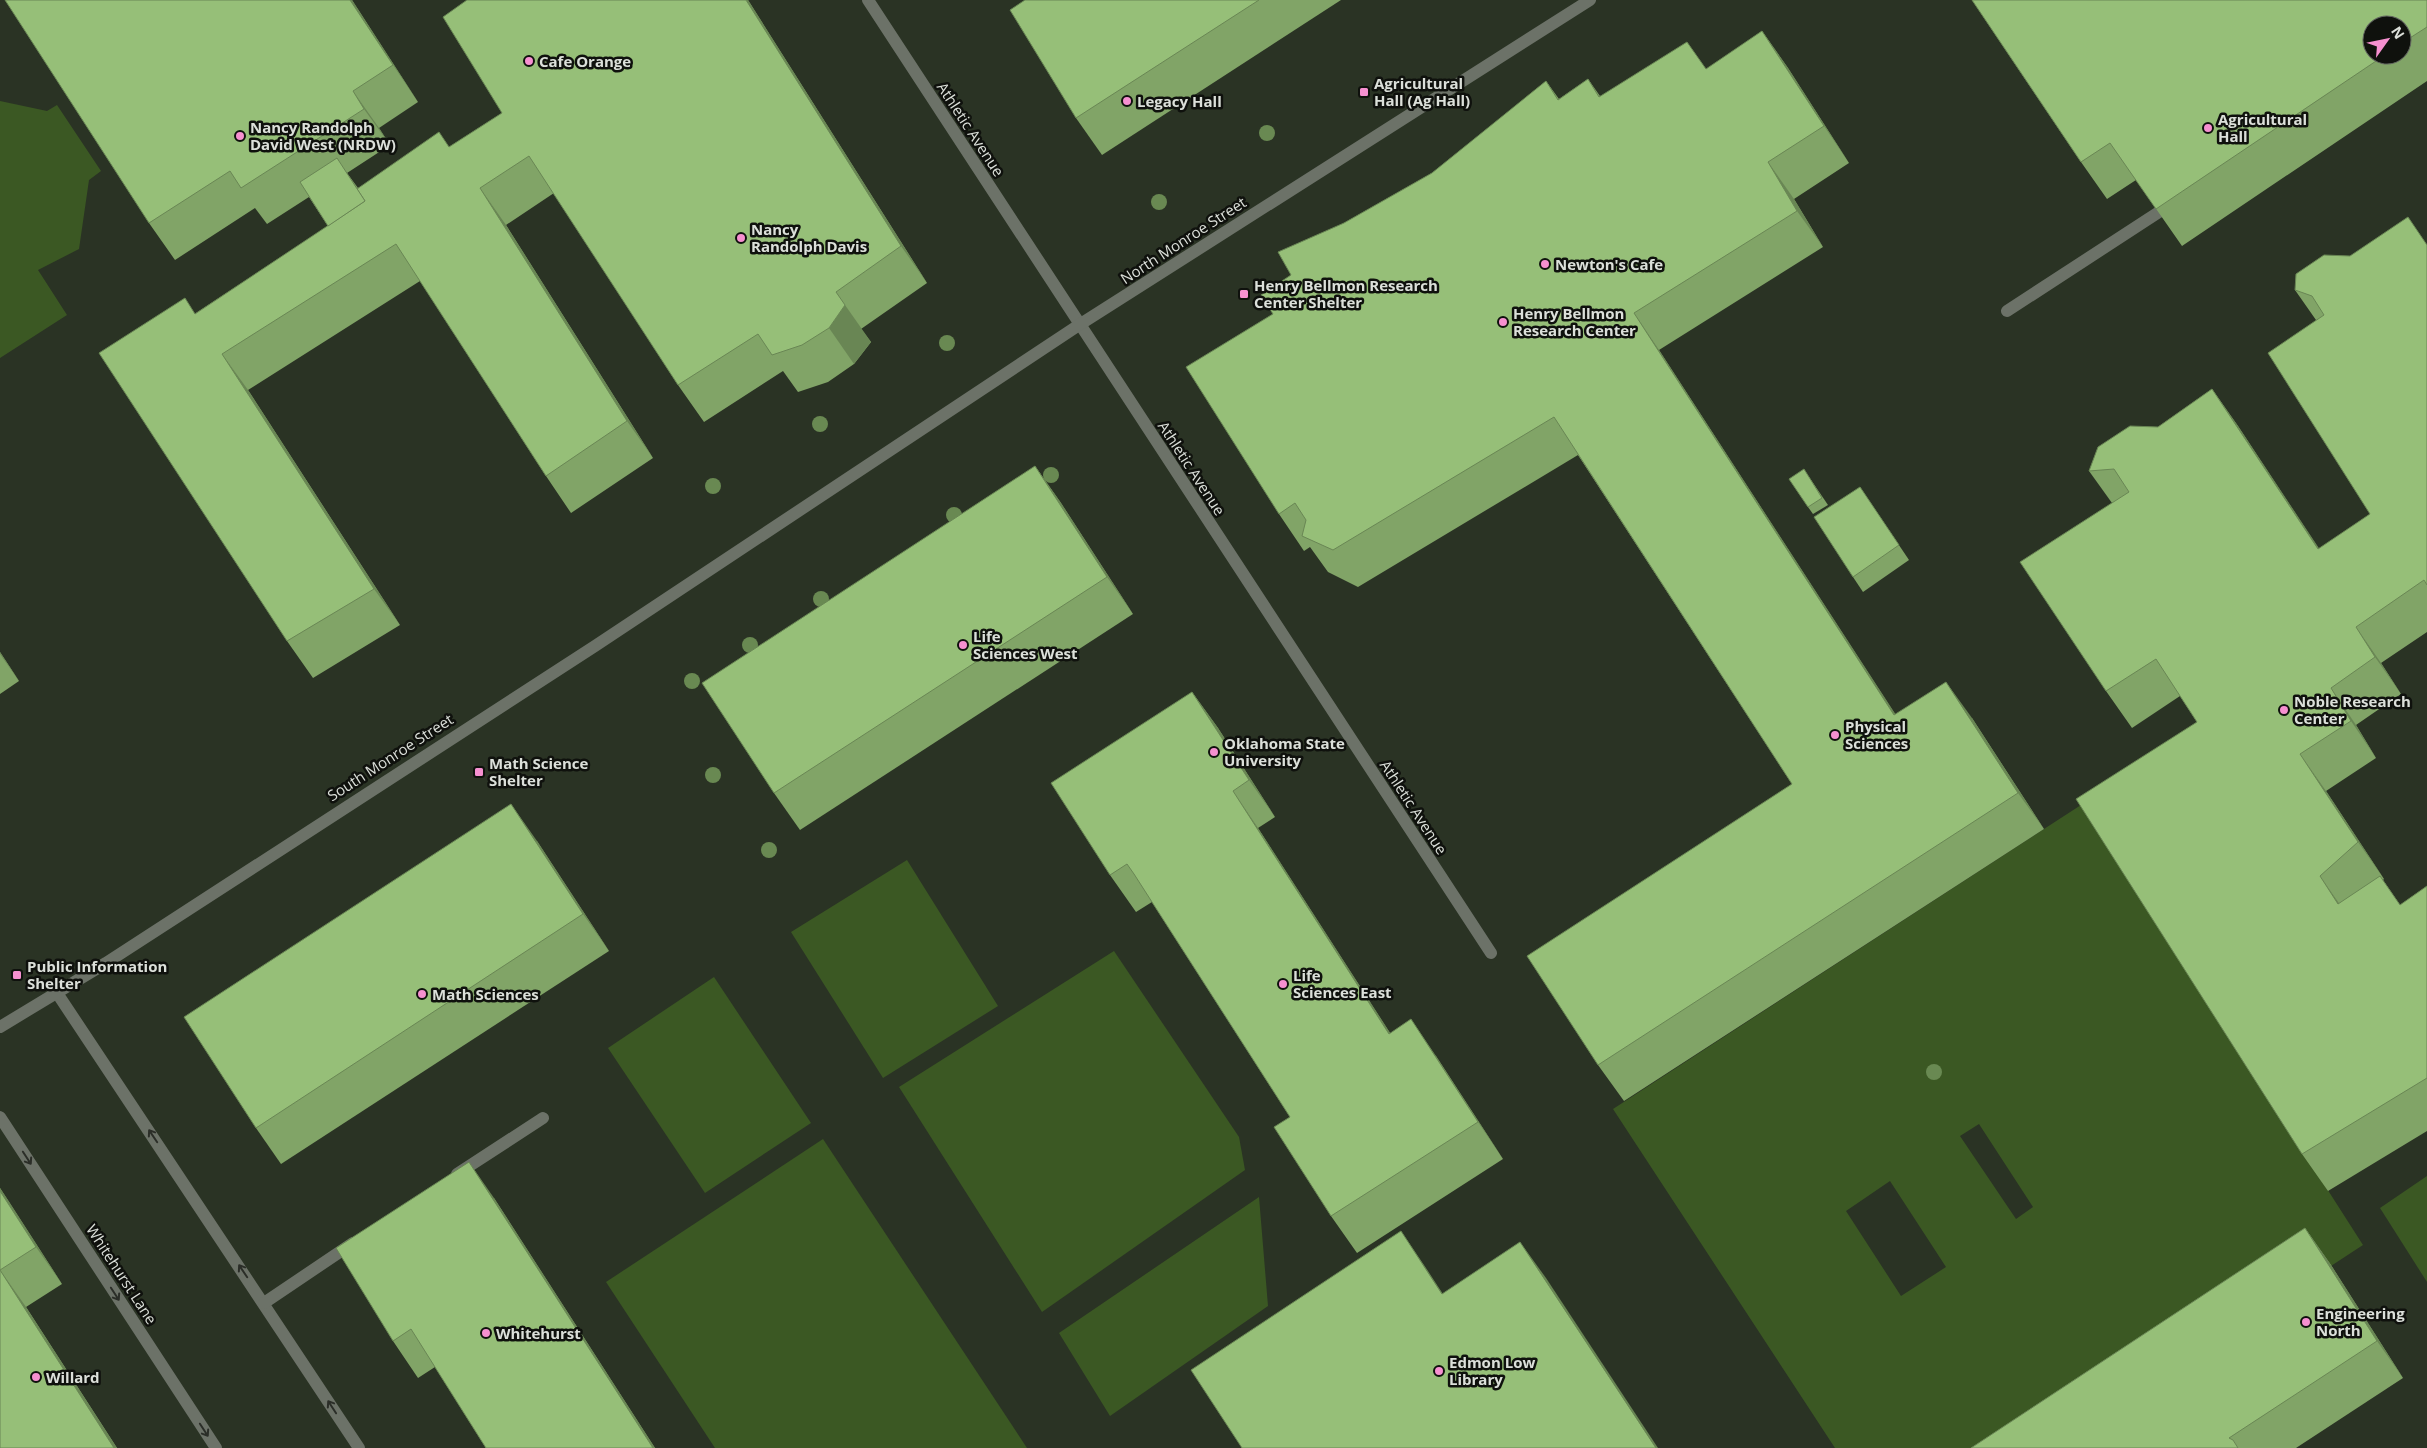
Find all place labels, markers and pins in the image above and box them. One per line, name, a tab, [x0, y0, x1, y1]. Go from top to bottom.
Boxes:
place label: Cafe Orange	[539, 51, 631, 71]
marker: Cafe Orange	[523, 55, 535, 67]
place label: Agricultural Hall (Ag Hall)	[1374, 73, 1470, 110]
marker: Agricultural Hall (Ag Hall)	[1358, 86, 1370, 98]
place label: Legacy Hall	[1137, 91, 1222, 111]
marker: Legacy Hall	[1121, 95, 1133, 107]
place label: Agricultural Hall	[2218, 109, 2307, 146]
place label: Nancy Randolph David West (NRDW)	[250, 117, 396, 154]
marker: Agricultural Hall	[2202, 122, 2214, 134]
marker: Nancy Randolph David West (NRDW)	[234, 130, 246, 142]
place label: Nancy Randolph Davis	[751, 219, 867, 256]
marker: Nancy Randolph Davis	[735, 232, 747, 244]
place label: Newton's Cafe	[1555, 254, 1663, 274]
marker: Newton's Cafe	[1539, 258, 1551, 270]
place label: Henry Bellmon Research Center Shelter	[1254, 275, 1438, 312]
marker: Henry Bellmon Research Center Shelter	[1238, 288, 1250, 300]
place label: Henry Bellmon Research Center	[1513, 303, 1636, 340]
marker: Henry Bellmon Research Center	[1497, 316, 1509, 328]
place label: Life Sciences West	[973, 626, 1078, 663]
marker: Life Sciences West	[957, 639, 969, 651]
place label: Noble Research Center	[2294, 691, 2411, 728]
marker: Noble Research Center	[2278, 704, 2290, 716]
place label: Physical Sciences	[1845, 716, 1908, 753]
marker: Physical Sciences	[1829, 729, 1841, 741]
place label: Oklahoma State University	[1224, 733, 1345, 770]
marker: Oklahoma State University	[1208, 746, 1220, 758]
place label: Math Science Shelter	[489, 753, 588, 790]
marker: Math Science Shelter	[473, 766, 485, 778]
place label: Public Information Shelter	[27, 956, 167, 993]
place label: Life Sciences East	[1293, 965, 1392, 1002]
marker: Public Information Shelter	[11, 969, 23, 981]
marker: Life Sciences East	[1277, 978, 1289, 990]
place label: Math Sciences	[432, 984, 539, 1004]
marker: Math Sciences	[416, 988, 428, 1000]
place label: Engineering North	[2316, 1303, 2405, 1340]
marker: Engineering North	[2300, 1316, 2312, 1328]
place label: Whitehurst	[496, 1323, 581, 1343]
marker: Whitehurst	[480, 1327, 492, 1339]
place label: Edmon Low Library	[1449, 1352, 1535, 1389]
marker: Edmon Low Library	[1433, 1365, 1445, 1377]
place label: Willard	[46, 1367, 100, 1387]
marker: Willard	[30, 1371, 42, 1383]

